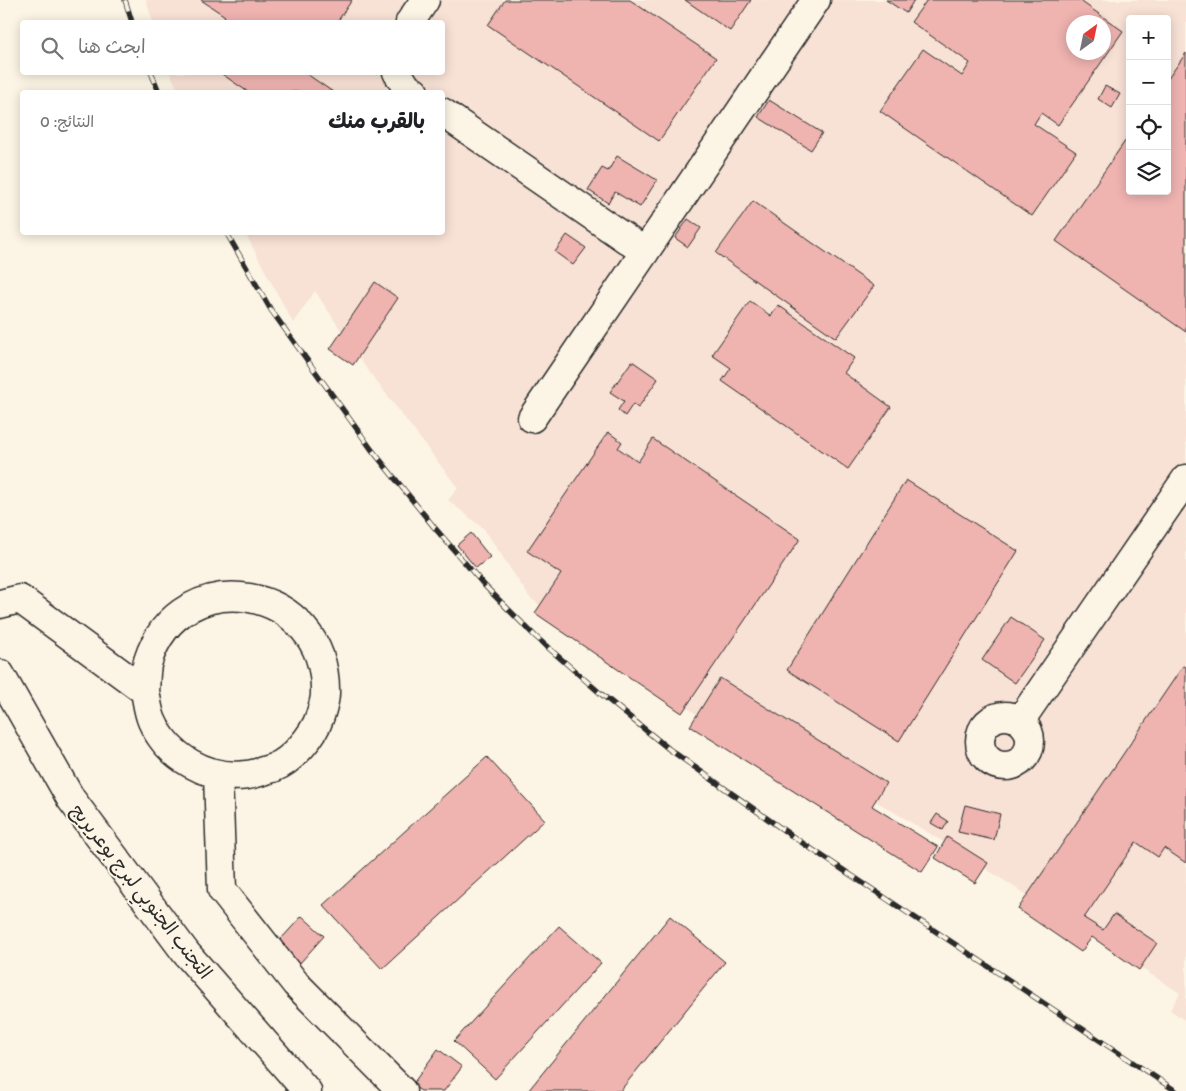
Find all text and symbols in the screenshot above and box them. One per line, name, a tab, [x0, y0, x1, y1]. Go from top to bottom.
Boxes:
north arrow	[1066, 15, 1111, 60]
map controls	[1126, 15, 1171, 195]
button: +	[1126, 15, 1171, 60]
search box	[20, 20, 445, 75]
icon: search	[38, 34, 66, 62]
text: ابحث هنا	[78, 35, 146, 58]
button: −	[1126, 60, 1171, 105]
button: locate	[1126, 105, 1171, 150]
text: بالقرب منك	[328, 108, 425, 133]
text: النتائج: 0	[40, 112, 94, 131]
button: layers	[1126, 150, 1171, 195]
street label: التجنب الجنوبي لبرج بوعريريج	[62, 799, 217, 987]

